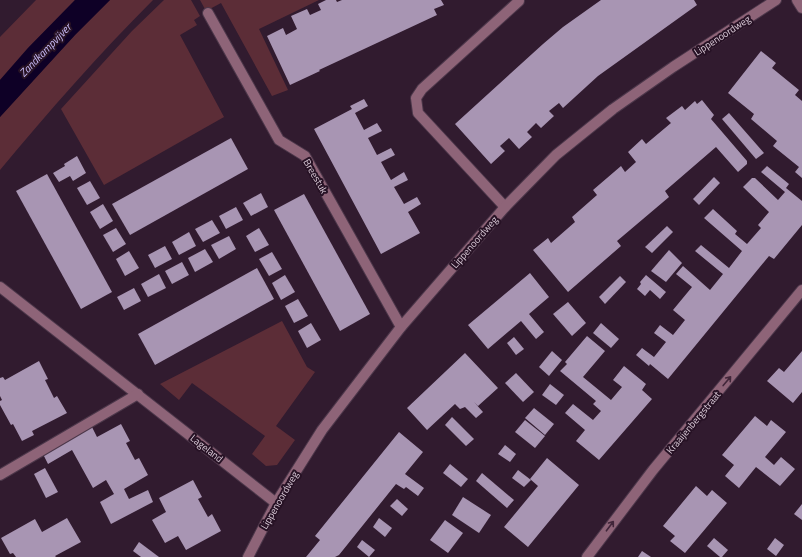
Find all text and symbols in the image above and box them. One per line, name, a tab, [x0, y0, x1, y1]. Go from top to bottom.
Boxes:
street label: Lippenoordweg	[691, 11, 754, 59]
water label: Zandkampvijver	[15, 19, 76, 80]
street label: Breestuk	[300, 156, 332, 197]
street label: Lippenoordweg	[447, 213, 501, 272]
one-way arrow	[722, 376, 731, 387]
street label: Kraaijenbergstraat	[663, 387, 724, 457]
street label: Lageland	[187, 431, 226, 466]
street label: Lippenoordweg	[257, 468, 302, 532]
one-way arrow	[606, 521, 615, 532]

